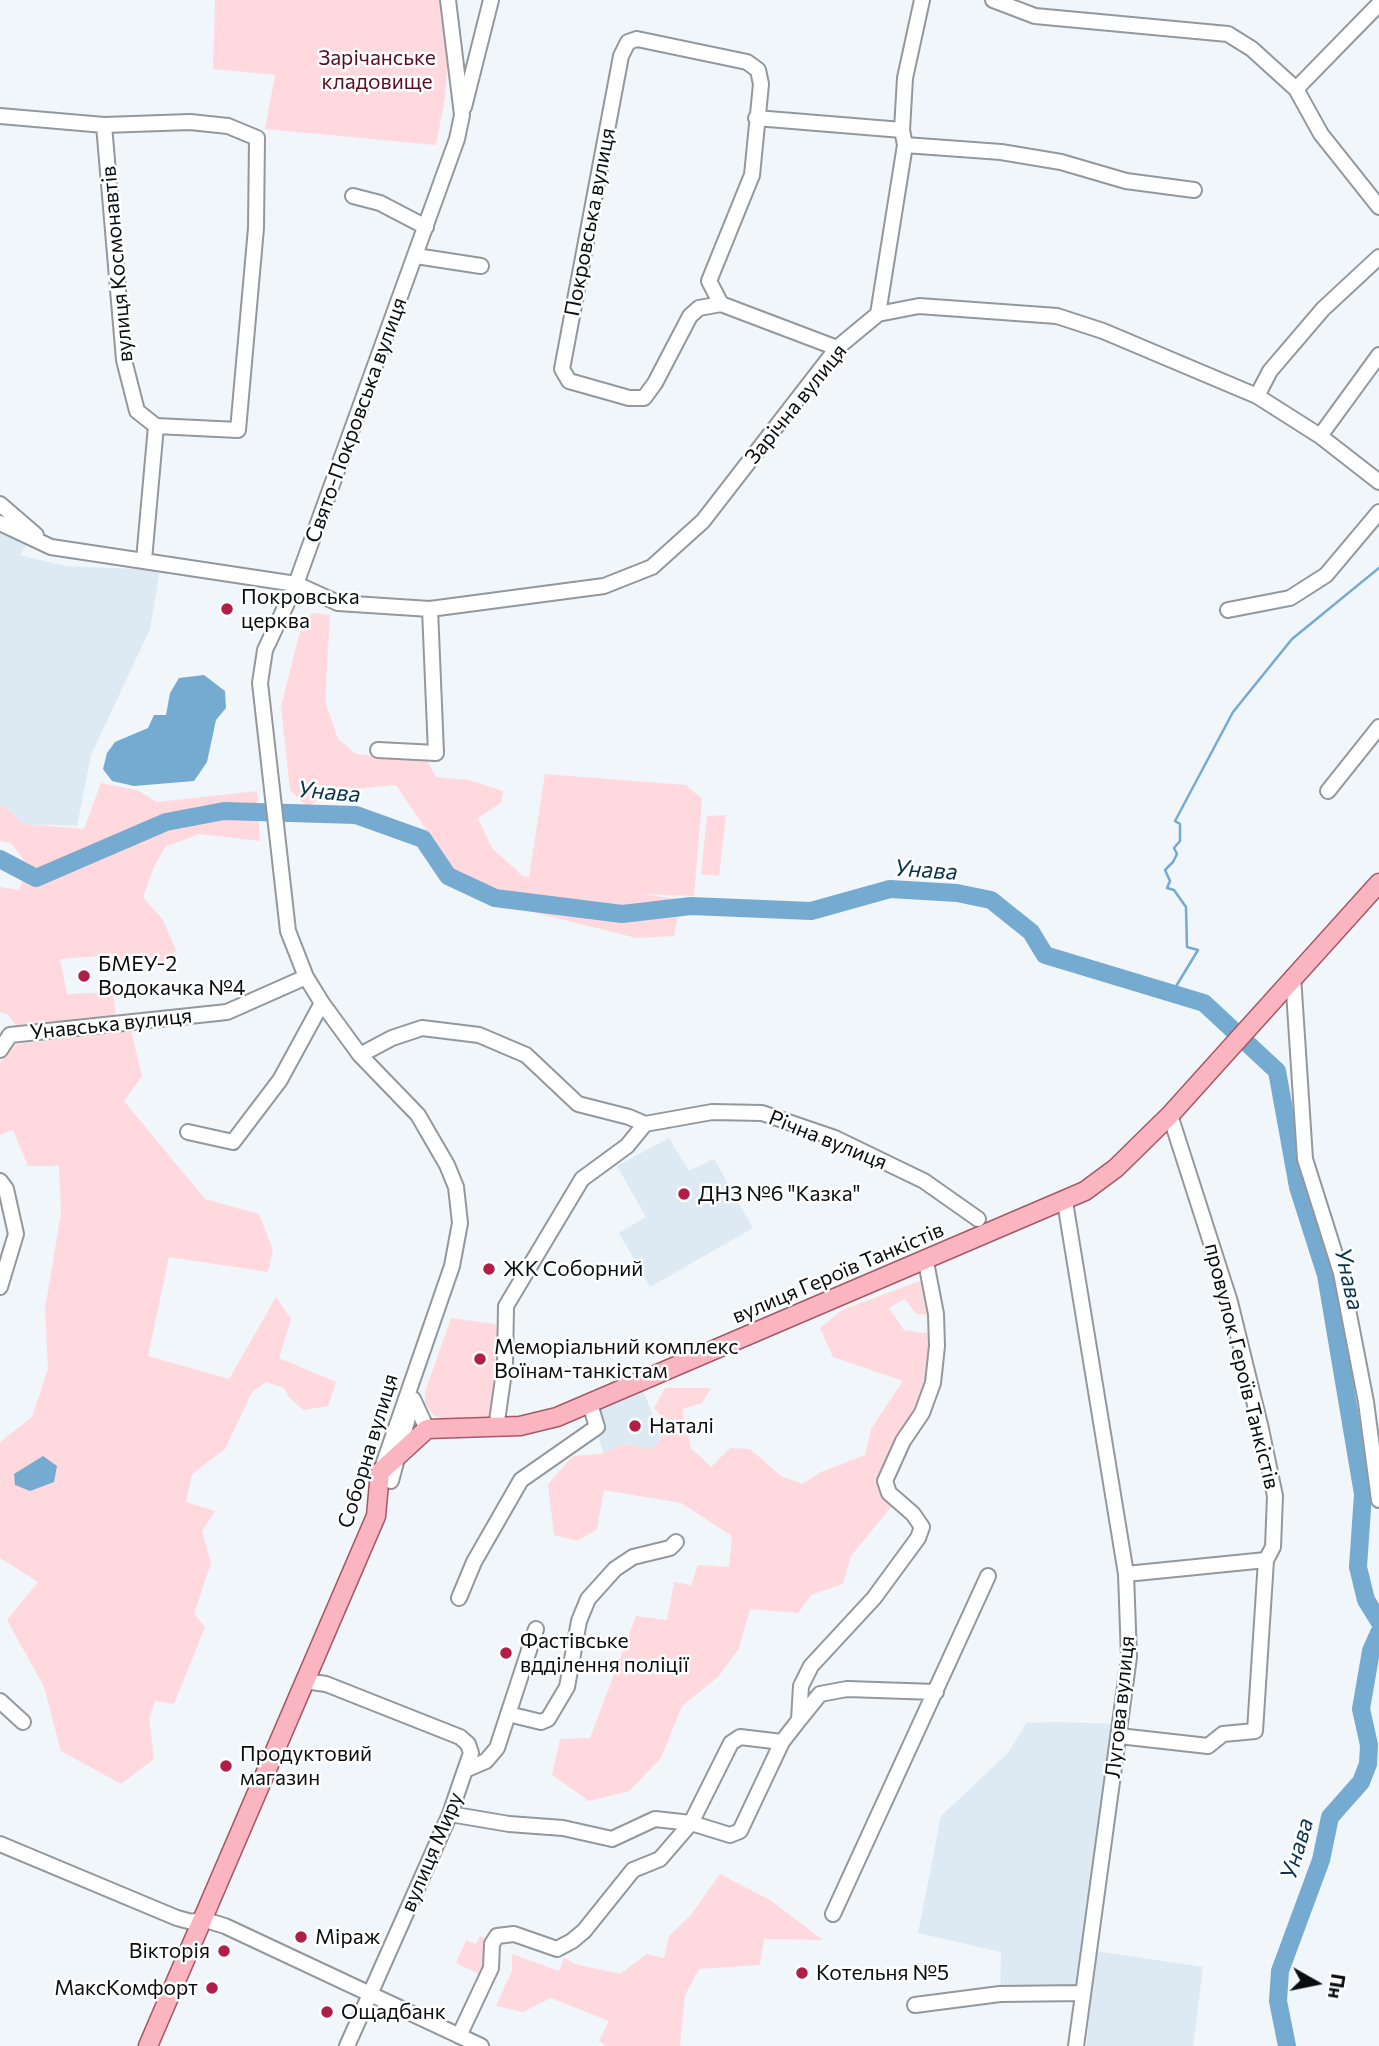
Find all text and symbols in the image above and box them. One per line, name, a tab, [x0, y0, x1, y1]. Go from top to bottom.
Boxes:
park label: Зарічанське кладовище	[318, 45, 436, 95]
street label: Покровська вулиця	[559, 126, 621, 318]
street label: вулиця Космонавтів	[96, 165, 138, 363]
street label: Свято-Покровська вулиця	[300, 294, 412, 546]
street label: Зарічна вулиця	[740, 339, 852, 469]
place label: Покровська церква	[241, 584, 360, 634]
marker: Покровська церква	[219, 601, 235, 617]
water label: Унава	[296, 775, 362, 809]
water label: Унава	[893, 854, 959, 886]
place label: БМЕУ-2 Водокачка №4	[98, 951, 245, 1001]
marker: БМЕУ-2 Водокачка №4	[76, 968, 92, 984]
street label: Унавська вулиця	[29, 1003, 193, 1045]
street label: Річна вулиця	[765, 1105, 891, 1175]
place label: ДНЗ №6 "Казка"	[698, 1181, 860, 1207]
marker: ДНЗ №6 "Казка"	[676, 1186, 692, 1202]
street label: вулиця Героїв Танкістів	[728, 1217, 948, 1329]
street label: провулок Героїв Танкістів	[1199, 1240, 1285, 1492]
water label: Унава	[1328, 1245, 1370, 1313]
place label: ЖК Соборний	[503, 1256, 643, 1282]
marker: ЖК Соборний	[481, 1261, 497, 1277]
place label: Меморіальний комплекс Воїнам-танкістам	[494, 1334, 739, 1384]
marker: Меморіальний комплекс Воїнам-танкістам	[472, 1351, 488, 1367]
street label: Соборна вулиця	[333, 1371, 403, 1531]
place label: Наталі	[649, 1413, 714, 1439]
marker: Наталі	[627, 1418, 643, 1434]
place label: Фастівське вдділення поліції	[520, 1628, 689, 1678]
street label: Лугова вулиця	[1100, 1635, 1140, 1779]
marker: Фастівське вдділення поліції	[498, 1645, 514, 1661]
place label: Продуктовий магазин	[240, 1741, 372, 1791]
marker: Продуктовий магазин	[218, 1758, 234, 1774]
street label: вулиця Миру	[395, 1788, 469, 1916]
water label: Унава	[1275, 1815, 1319, 1883]
place label: Міраж	[315, 1924, 380, 1950]
marker: Міраж	[293, 1929, 309, 1945]
place label: Вікторія	[129, 1938, 210, 1964]
marker: Вікторія	[216, 1943, 232, 1959]
north arrow	[1281, 1948, 1351, 2018]
place label: Котельня №5	[816, 1960, 949, 1986]
marker: Котельня №5	[794, 1965, 810, 1981]
text: Пн	[1324, 1972, 1351, 2001]
place label: МаксКомфорт	[54, 1975, 198, 2001]
marker: МаксКомфорт	[204, 1980, 220, 1996]
place label: Ощадбанк	[341, 1999, 446, 2025]
marker: Ощадбанк	[319, 2004, 335, 2020]

